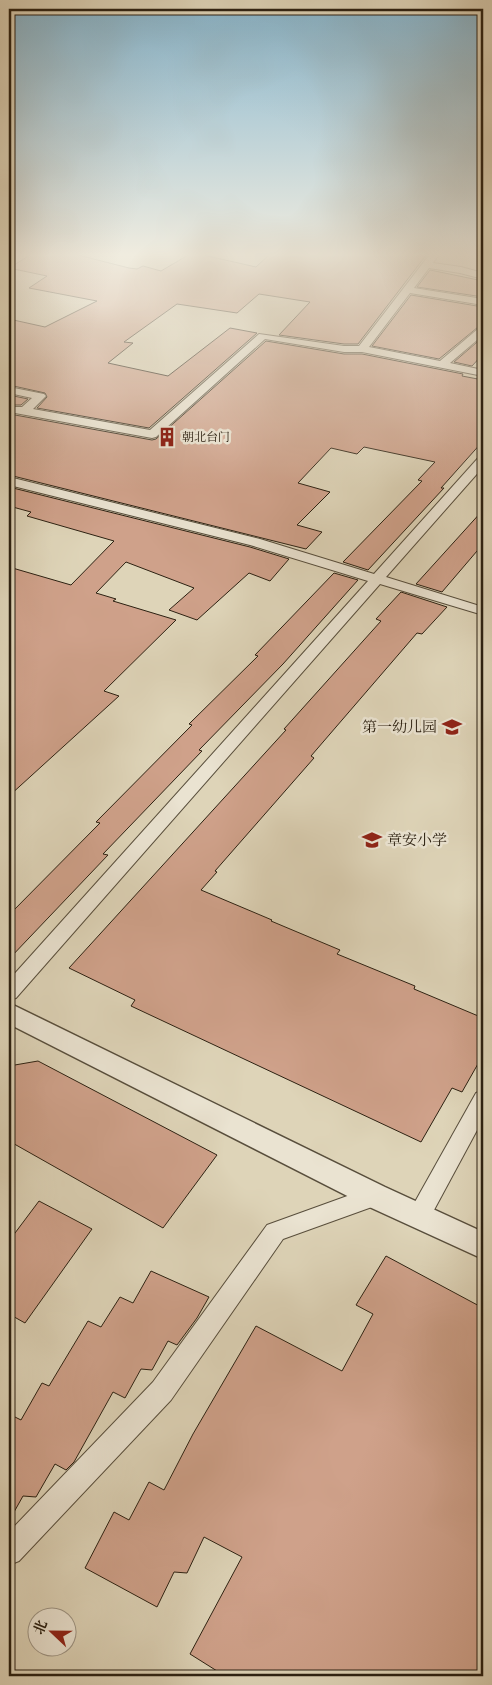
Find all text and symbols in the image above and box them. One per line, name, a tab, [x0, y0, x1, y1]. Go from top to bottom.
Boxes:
building icon: 朝北台门	[156, 426, 178, 448]
place label: 朝北台门	[182, 430, 230, 445]
school or university icon: 第一幼儿园	[441, 716, 463, 738]
place label: 第一幼儿园	[362, 718, 437, 737]
school or university icon: 章安小学	[361, 829, 383, 851]
place label: 章安小学	[387, 831, 447, 850]
north arrow	[28, 1608, 78, 1658]
text: 北	[30, 1618, 52, 1637]

